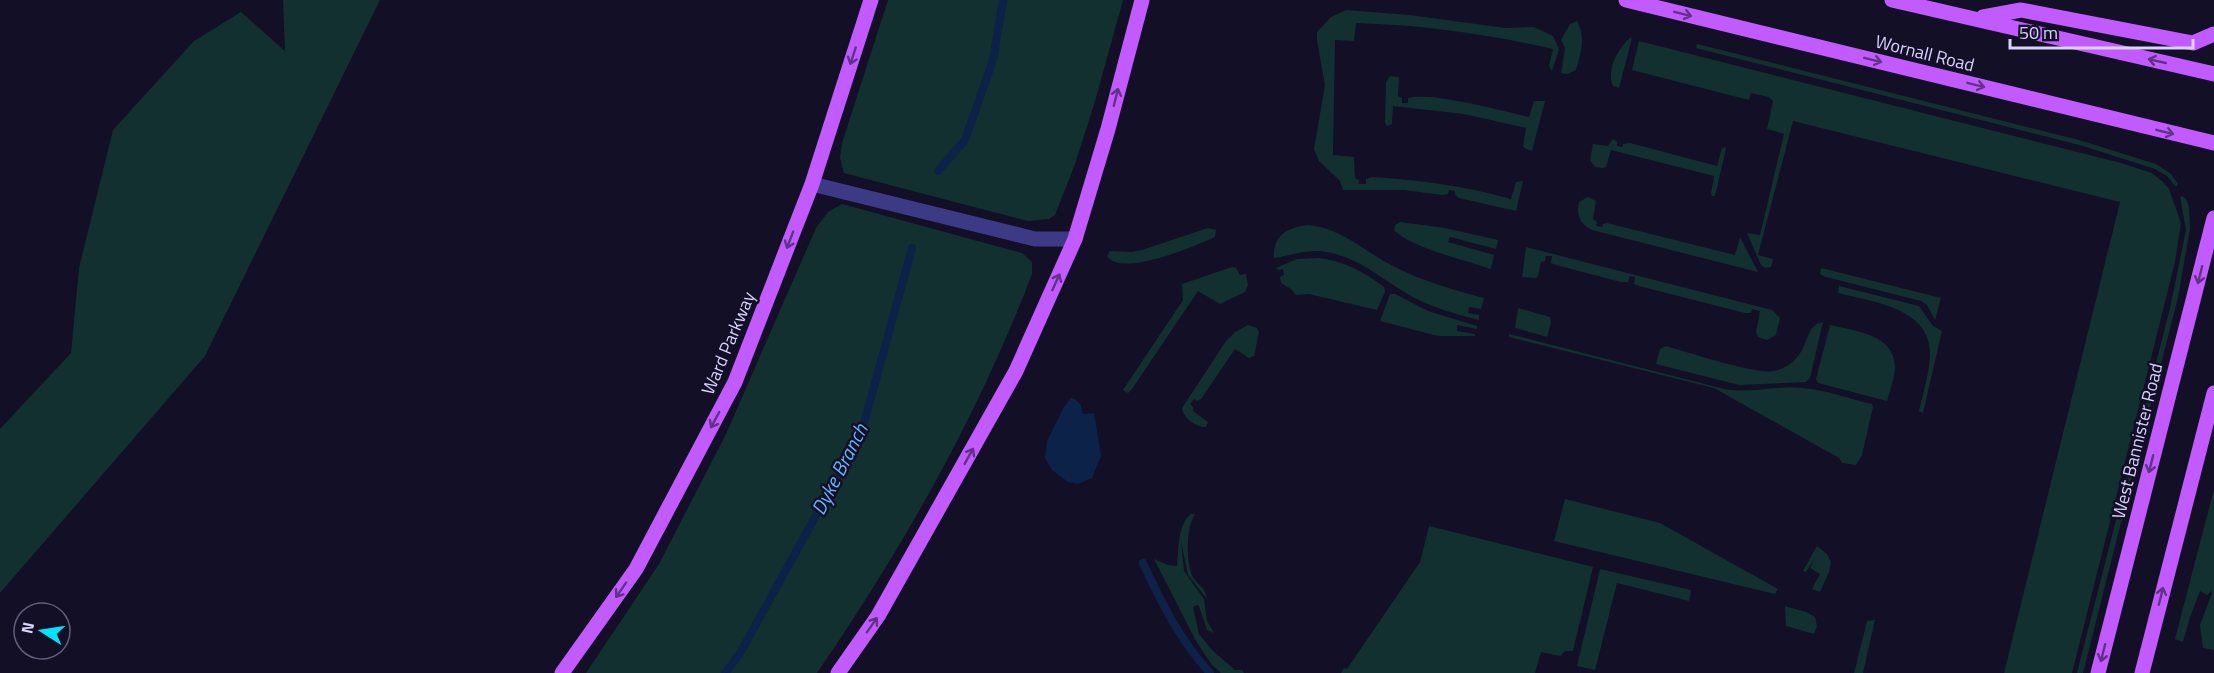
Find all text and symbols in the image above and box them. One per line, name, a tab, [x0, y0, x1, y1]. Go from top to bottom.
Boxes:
one-way arrow	[1674, 8, 1693, 20]
scale bar	[2010, 12, 2193, 50]
text: 50 m	[2019, 19, 2058, 46]
street label: Wornall Road	[1873, 28, 1977, 78]
one-way arrow	[847, 46, 858, 65]
one-way arrow	[1863, 54, 1882, 66]
one-way arrow	[2148, 54, 2167, 66]
one-way arrow	[1966, 80, 1985, 92]
one-way arrow	[1111, 88, 1123, 107]
one-way arrow	[2155, 126, 2174, 138]
one-way arrow	[784, 230, 795, 249]
one-way arrow	[2193, 265, 2205, 284]
one-way arrow	[1051, 273, 1062, 291]
street label: Ward Parkway	[694, 287, 762, 399]
street label: West Bannister Road	[2105, 360, 2169, 522]
one-way arrow	[709, 411, 721, 428]
water label: Dyke Branch	[803, 417, 876, 520]
one-way arrow	[963, 448, 975, 465]
one-way arrow	[2145, 454, 2157, 473]
one-way arrow	[615, 582, 627, 598]
one-way arrow	[2156, 587, 2168, 606]
north arrow	[12, 601, 72, 661]
one-way arrow	[866, 618, 878, 634]
text: N	[14, 620, 40, 636]
one-way arrow	[2097, 643, 2109, 662]

